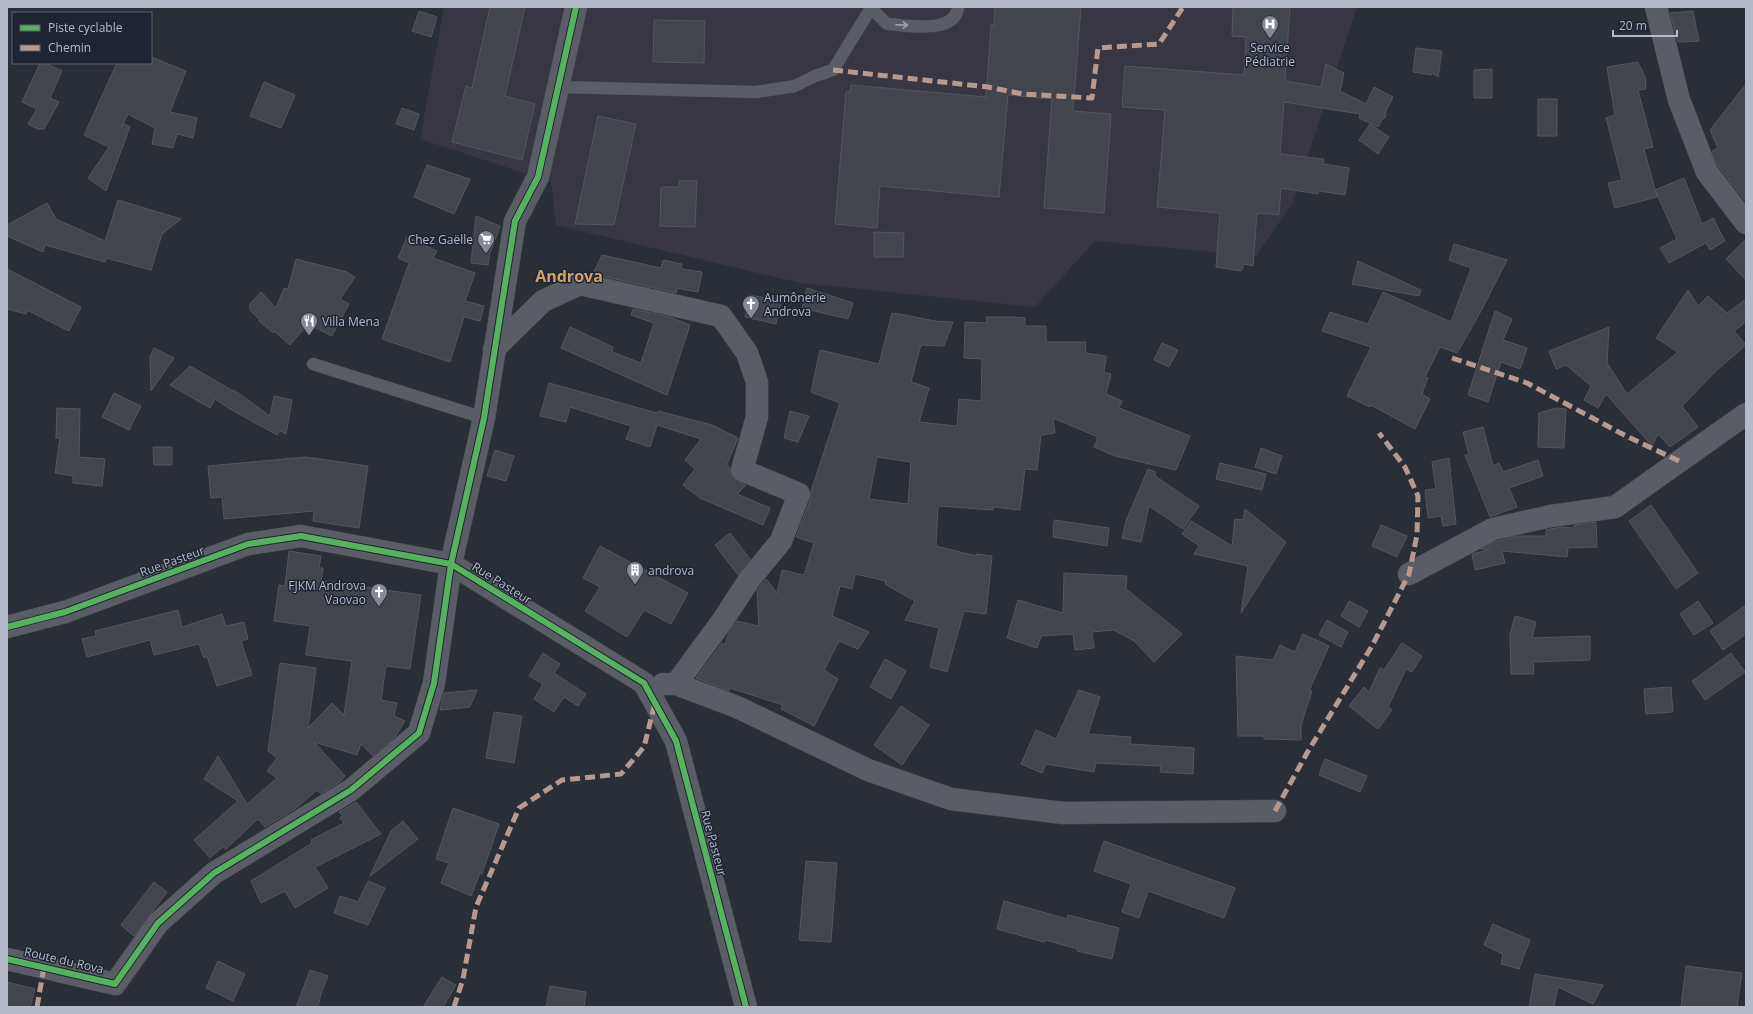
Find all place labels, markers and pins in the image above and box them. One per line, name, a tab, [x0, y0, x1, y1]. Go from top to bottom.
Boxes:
hospital icon: Service Pédiatrie	[1260, 14, 1280, 39]
place label: Service Pédiatrie	[1245, 39, 1295, 70]
supermarket icon: Chez Gaëlle	[476, 229, 496, 254]
place label: Chez Gaëlle	[408, 231, 473, 248]
place label: Aumônerie Androva	[764, 289, 826, 320]
church icon: Aumônerie Androva	[741, 294, 761, 319]
restaurant icon: Villa Mena	[299, 311, 319, 336]
place label: Villa Mena	[322, 313, 380, 330]
building icon: androva	[625, 560, 645, 585]
place label: androva	[648, 562, 694, 579]
place label: FJKM Androva Vaovao	[288, 577, 366, 608]
church icon: FJKM Androva Vaovao	[369, 582, 389, 607]

